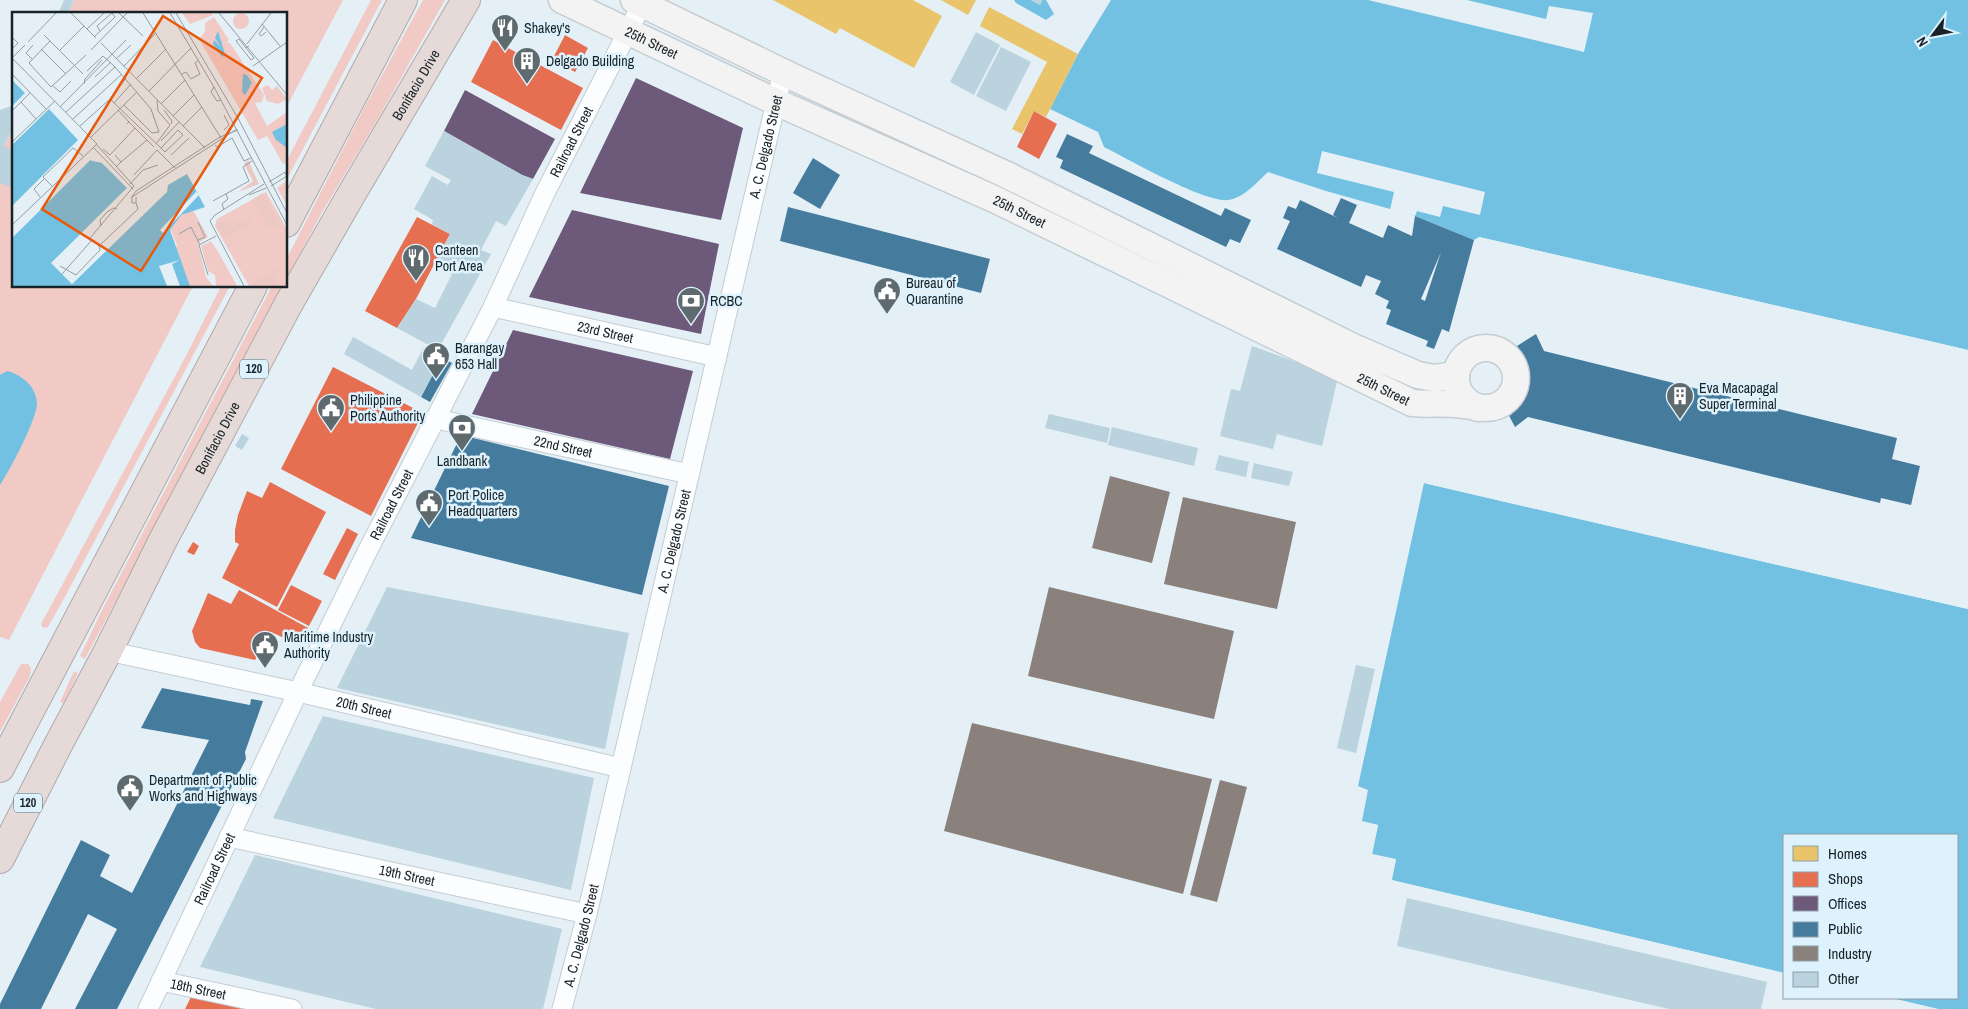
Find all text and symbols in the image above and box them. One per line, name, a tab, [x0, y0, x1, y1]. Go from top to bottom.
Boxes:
north arrow	[1908, 10, 1958, 60]
inset map	[12, 12, 288, 288]
restaurant icon: Shakey's	[490, 13, 520, 52]
place label: Shakey's	[524, 19, 570, 37]
street label: 25th Street	[622, 22, 681, 63]
text: N	[1912, 34, 1932, 50]
street label: Bonifacio Drive	[388, 46, 444, 124]
building icon: Delgado Building	[512, 46, 542, 85]
place label: Delgado Building	[546, 52, 635, 70]
street label: A. C. Delgado Street	[745, 93, 786, 201]
street label: Railroad Street	[546, 103, 597, 180]
street label: 25th Street	[990, 191, 1049, 232]
place label: Canteen Port Area	[435, 241, 483, 275]
restaurant icon: Canteen Port Area	[401, 243, 431, 282]
place label: Bureau of Quarantine	[906, 274, 963, 308]
public building icon: Bureau of Quarantine	[872, 276, 902, 315]
bank icon: RCBC	[676, 286, 706, 325]
place label: RCBC	[710, 292, 743, 310]
street label: 23rd Street	[576, 317, 635, 347]
place label: Barangay 653 Hall	[455, 339, 504, 373]
public building icon: Barangay 653 Hall	[421, 341, 451, 380]
road number: 120	[240, 359, 268, 378]
street label: 25th Street	[1354, 369, 1413, 409]
place label: Eva Macapagal Super Terminal	[1699, 379, 1778, 413]
building icon: Eva Macapagal Super Terminal	[1665, 381, 1695, 420]
place label: Philippine Ports Authority	[350, 391, 426, 425]
public building icon: Philippine Ports Authority	[316, 393, 346, 432]
street label: Bonifacio Drive	[191, 399, 244, 477]
bank icon: Landbank	[447, 413, 477, 452]
street label: 22nd Street	[532, 431, 594, 462]
place label: Landbank	[437, 452, 487, 470]
street label: Railroad Street	[366, 466, 417, 543]
place label: Port Police Headquarters	[448, 486, 518, 520]
public building icon: Port Police Headquarters	[414, 488, 444, 527]
street label: A. C. Delgado Street	[653, 488, 695, 596]
place label: Maritime Industry Authority	[283, 628, 374, 662]
public building icon: Maritime Industry Authority	[250, 630, 280, 669]
street label: 20th Street	[334, 692, 393, 723]
place label: Department of Public Works and Highways	[149, 771, 258, 805]
public building icon: Department of Public Works and Highways	[115, 773, 145, 812]
road number: 120	[14, 794, 42, 812]
street label: Railroad Street	[190, 830, 239, 908]
legend	[1783, 834, 1958, 999]
text: Homes	[1828, 843, 1867, 864]
street label: 19th Street	[378, 861, 436, 890]
text: Shops	[1828, 868, 1863, 889]
street label: A. C. Delgado Street	[559, 882, 603, 990]
text: Offices	[1828, 893, 1867, 914]
text: Public	[1828, 918, 1862, 939]
text: Industry	[1828, 943, 1873, 964]
text: Other	[1828, 968, 1859, 989]
street label: 18th Street	[169, 974, 228, 1004]

